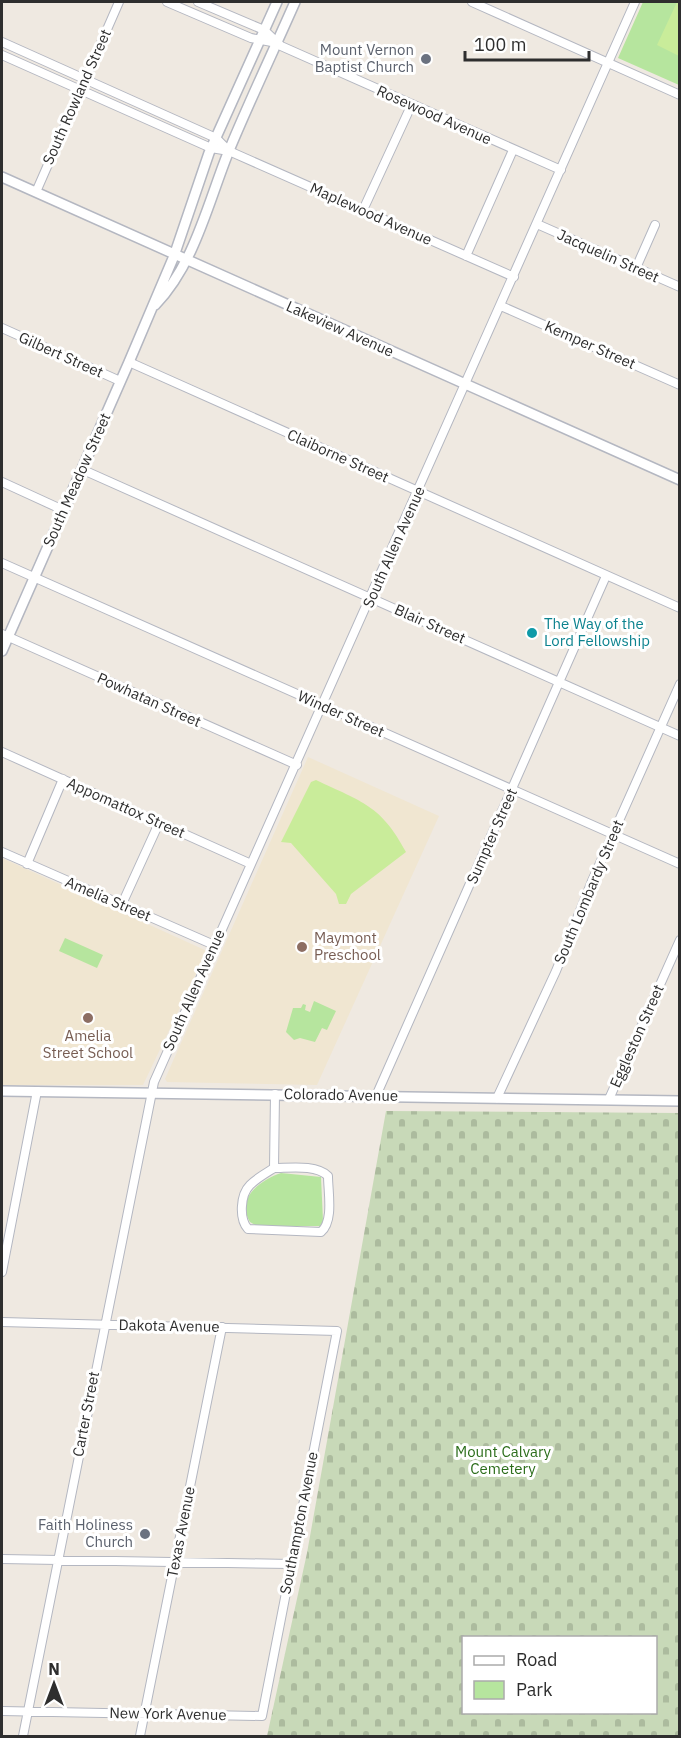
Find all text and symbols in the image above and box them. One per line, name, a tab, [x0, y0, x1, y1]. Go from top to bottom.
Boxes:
scale bar	[465, 24, 590, 62]
street label: South Rowland Street	[38, 26, 115, 167]
text: 100 m	[474, 33, 526, 56]
place label: Mount Vernon Baptist Church	[315, 40, 414, 76]
marker: Mount Vernon Baptist Church	[419, 52, 433, 66]
street label: Rosewood Avenue	[374, 81, 495, 148]
street label: Maplewood Avenue	[307, 178, 435, 249]
street label: Jacquelin Street	[554, 225, 662, 287]
street label: Lakeview Avenue	[283, 296, 397, 361]
street label: Kemper Street	[542, 316, 639, 373]
street label: Gilbert Street	[16, 327, 107, 382]
street label: South Meadow Street	[38, 410, 115, 550]
street label: Claiborne Street	[284, 425, 392, 486]
street label: South Allen Avenue	[358, 483, 429, 611]
street label: Blair Street	[392, 599, 469, 648]
place label: The Way of the Lord Fellowship	[544, 614, 650, 650]
marker: The Way of the Lord Fellowship	[525, 626, 539, 640]
street label: Powhatan Street	[94, 668, 204, 731]
street label: Winder Street	[295, 686, 387, 741]
street label: Appomattox Street	[64, 773, 188, 842]
street label: Sumpter Street	[462, 785, 521, 887]
street label: South Lombardy Street	[550, 817, 628, 967]
street label: Amelia Street	[62, 872, 154, 925]
street label: South Allen Avenue	[158, 926, 229, 1054]
place label: Maymont Preschool	[314, 928, 381, 964]
marker: Maymont Preschool	[295, 940, 309, 954]
street label: Eggleston Street	[605, 981, 668, 1090]
marker: Amelia Street School	[81, 1011, 95, 1025]
place label: Amelia Street School	[43, 1026, 133, 1062]
street label: Colorado Avenue	[284, 1084, 398, 1105]
street label: Dakota Avenue	[118, 1315, 220, 1336]
street label: Carter Street	[68, 1370, 103, 1458]
park label: Mount Calvary Cemetery	[455, 1442, 552, 1478]
street label: Southampton Avenue	[275, 1450, 322, 1596]
street label: Texas Avenue	[162, 1485, 199, 1579]
place label: Faith Holiness Church	[38, 1515, 133, 1551]
marker: Faith Holiness Church	[138, 1527, 152, 1541]
legend	[462, 1636, 657, 1714]
text: Road	[516, 1648, 557, 1671]
north arrow	[24, 1654, 84, 1714]
text: N	[48, 1659, 60, 1679]
text: Park	[516, 1678, 553, 1701]
street label: New York Avenue	[109, 1703, 227, 1724]

